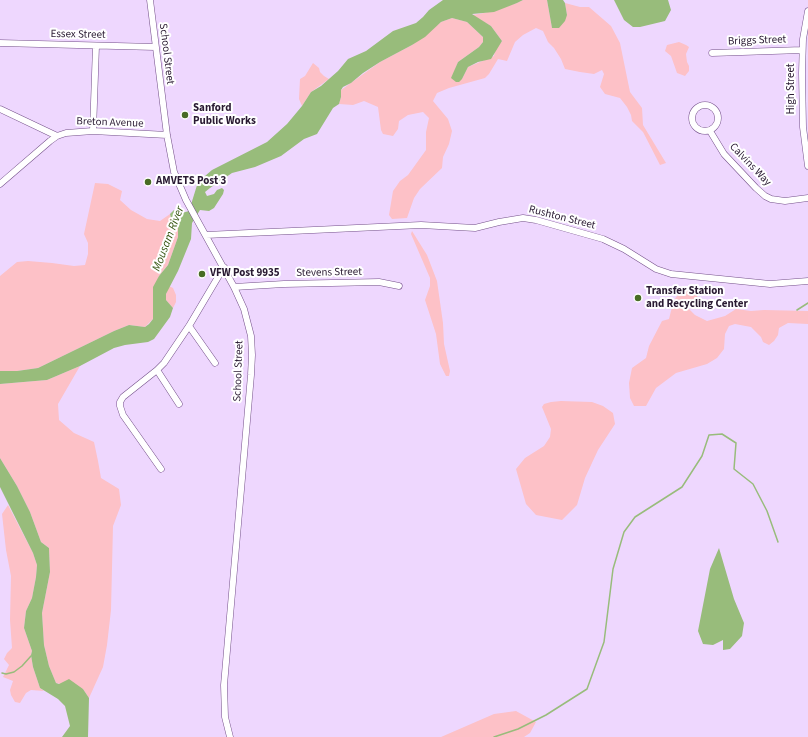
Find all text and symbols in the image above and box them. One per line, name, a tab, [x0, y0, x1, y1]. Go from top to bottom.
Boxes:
street label: School Street	[156, 23, 176, 85]
street label: Essex Street	[50, 28, 106, 42]
street label: Briggs Street	[728, 33, 786, 49]
street label: High Street	[785, 63, 799, 115]
place label: Sanford Public Works	[193, 102, 256, 128]
marker: Sanford Public Works	[180, 110, 190, 120]
street label: Breton Avenue	[76, 115, 144, 131]
street label: Calvins Way	[726, 141, 774, 189]
place label: AMVETS Post 3	[156, 175, 226, 189]
marker: AMVETS Post 3	[143, 177, 153, 187]
street label: Rushton Street	[527, 203, 597, 233]
water label: Mousam River	[150, 204, 188, 274]
street label: Stevens Street	[296, 266, 362, 280]
place label: VFW Post 9935	[210, 267, 280, 281]
marker: VFW Post 9935	[197, 269, 207, 279]
place label: Transfer Station and Recycling Center	[646, 285, 748, 311]
marker: Transfer Station and Recycling Center	[633, 293, 643, 303]
street label: School Street	[231, 340, 247, 402]

